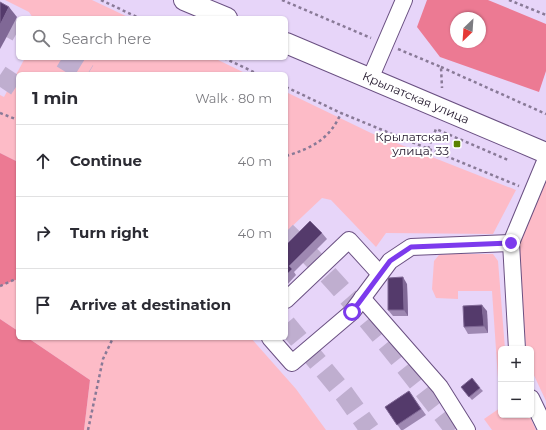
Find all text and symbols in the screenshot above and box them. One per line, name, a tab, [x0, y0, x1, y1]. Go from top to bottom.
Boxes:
north arrow	[450, 12, 486, 48]
search box	[16, 16, 288, 60]
icon: search	[30, 27, 52, 49]
text: Search here	[62, 29, 151, 48]
street label: Крылатская улица	[360, 68, 472, 127]
text: 1 min	[32, 88, 78, 108]
text: Walk · 80 m	[195, 90, 272, 106]
place label: Крылатская улица, 33	[375, 129, 449, 158]
marker: Крылатская улица, 33	[452, 139, 462, 149]
icon: ahead	[32, 150, 54, 172]
text: Continue	[70, 151, 142, 170]
text: 40 m	[238, 153, 272, 169]
icon: right	[32, 222, 54, 244]
text: Turn right	[70, 223, 149, 242]
text: 40 m	[238, 225, 272, 241]
route end	[502, 234, 520, 252]
icon: arrive	[32, 294, 54, 316]
text: Arrive at destination	[70, 295, 231, 314]
route start	[343, 303, 361, 321]
map controls	[498, 346, 534, 418]
button: +	[498, 346, 534, 382]
button: −	[498, 382, 534, 418]

